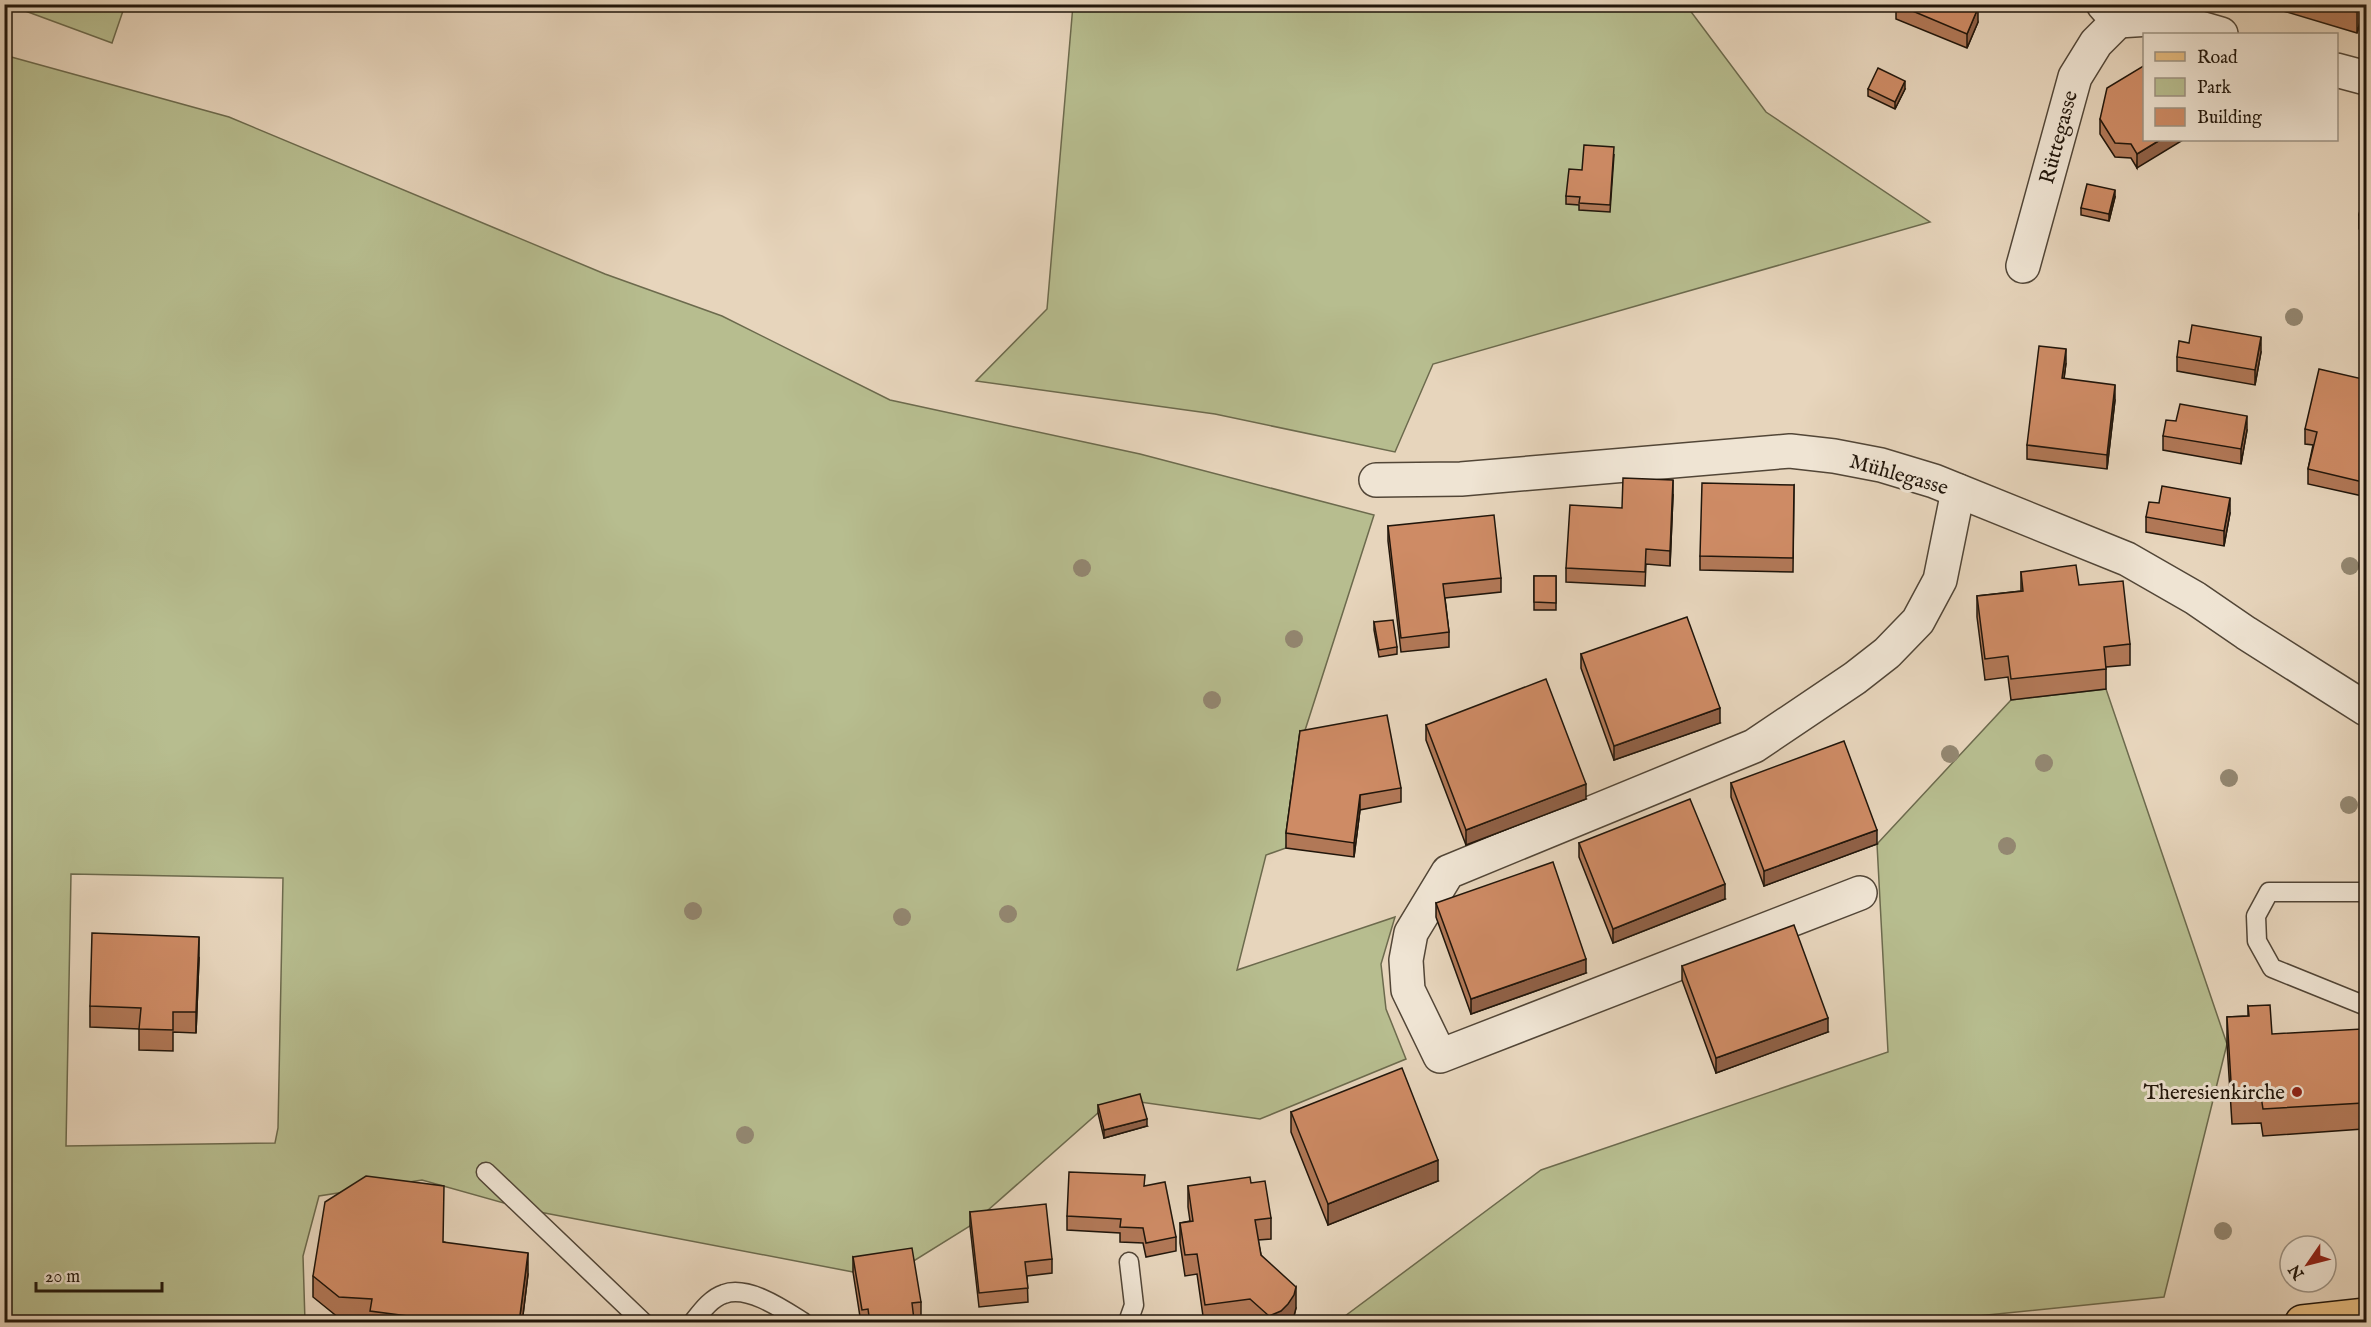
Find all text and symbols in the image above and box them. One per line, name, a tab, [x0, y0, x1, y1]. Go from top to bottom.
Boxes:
legend	[2143, 33, 2338, 141]
text: Road	[2197, 47, 2238, 70]
text: Park	[2197, 77, 2232, 100]
street label: Rüttegasse	[2034, 87, 2085, 187]
text: Building	[2197, 107, 2262, 130]
street label: Mühlegasse	[1846, 448, 1952, 503]
place label: Theresienkirche	[2143, 1080, 2285, 1107]
marker: Theresienkirche	[2290, 1085, 2304, 1099]
north arrow	[2278, 1234, 2338, 1294]
scale bar	[36, 1255, 162, 1293]
text: N	[2285, 1260, 2310, 1284]
text: 20 m	[45, 1266, 80, 1289]

